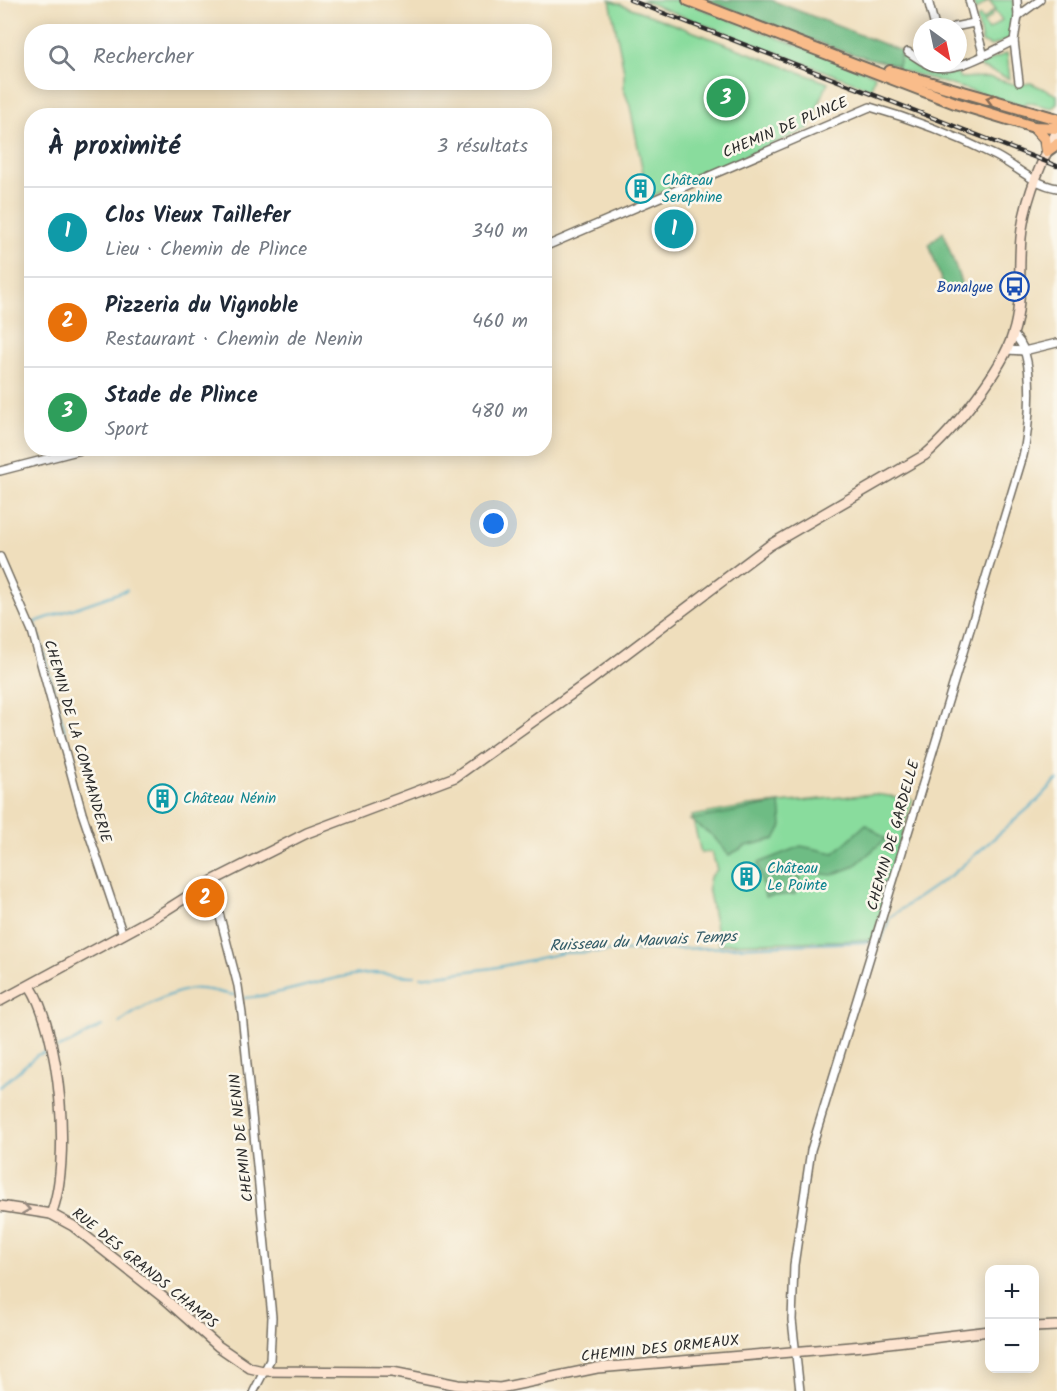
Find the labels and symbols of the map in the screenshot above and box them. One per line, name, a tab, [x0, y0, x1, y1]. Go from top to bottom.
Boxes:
north arrow	[913, 18, 967, 72]
pin: 3	[706, 76, 746, 120]
street label: CHEMIN DE PLINCE	[719, 90, 853, 165]
one-way arrow	[985, 94, 995, 107]
place label: Château Seraphine	[662, 169, 722, 210]
building icon: Château Seraphine	[625, 173, 657, 205]
pin: 1	[654, 206, 694, 252]
bus stop icon: Bonalgue	[998, 271, 1030, 303]
place label: Bonalgue	[937, 276, 993, 300]
your location	[479, 509, 508, 538]
street label: CHEMIN DE LA COMMANDERIE	[37, 637, 118, 847]
street label: CHEMIN DE GARDELLE	[861, 756, 927, 913]
building icon: Château Nénin	[146, 782, 178, 814]
place label: Château Nénin	[183, 787, 276, 811]
place label: Château Le Pointe	[767, 857, 827, 898]
building icon: Château Le Pointe	[730, 861, 762, 893]
pin: 2	[186, 876, 224, 920]
water label: Ruisseau du Mauvais Temps	[549, 924, 740, 959]
street label: CHEMIN DE NENIN	[223, 1073, 261, 1203]
one-way arrow	[21, 1202, 30, 1214]
street label: RUE DES GRANDS CHAMPS	[66, 1202, 223, 1335]
street label: CHEMIN DES ORMEAUX	[580, 1329, 741, 1369]

